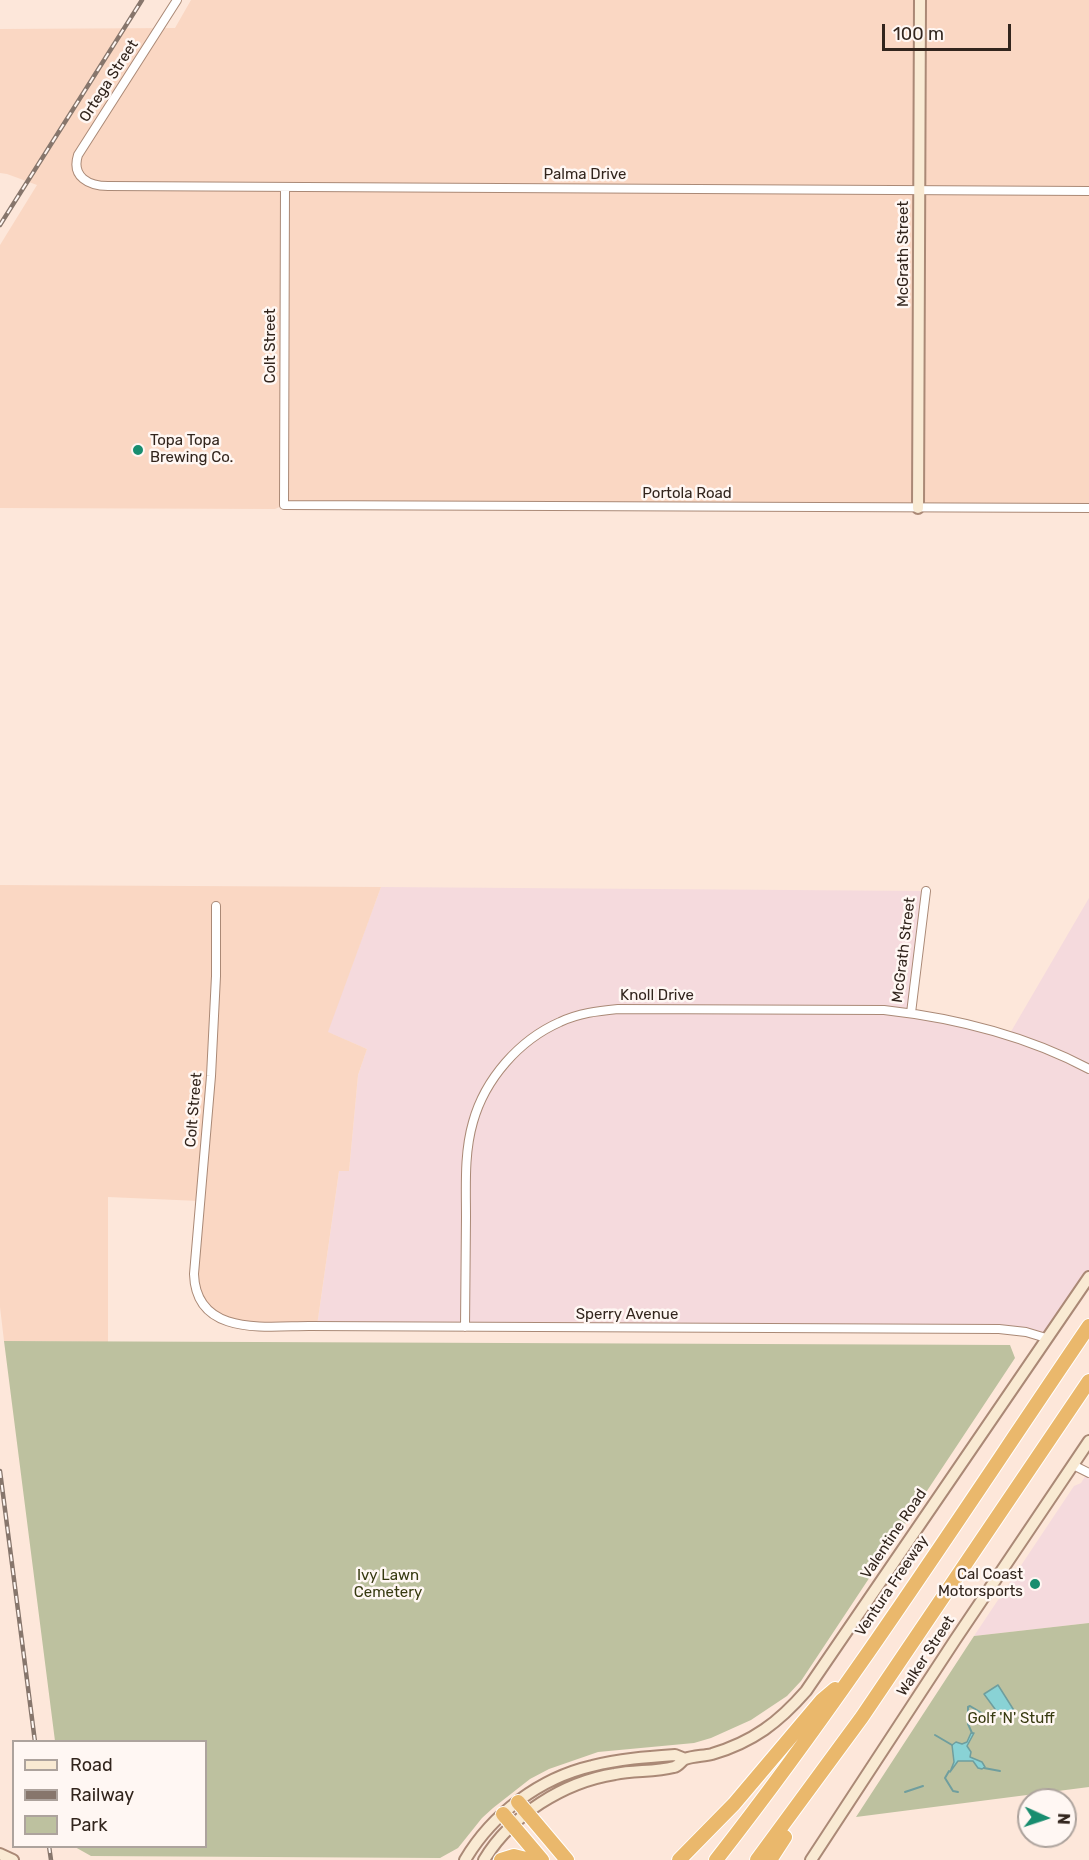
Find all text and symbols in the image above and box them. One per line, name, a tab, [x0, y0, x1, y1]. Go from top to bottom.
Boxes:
scale bar	[885, 12, 1014, 50]
text: 100 m	[893, 23, 944, 45]
street label: Ortega Street	[76, 37, 142, 125]
street label: Palma Drive	[544, 166, 626, 184]
street label: McGrath Street	[895, 201, 913, 307]
street label: Colt Street	[262, 308, 280, 384]
place label: Topa Topa Brewing Co.	[150, 432, 233, 467]
marker: Topa Topa Brewing Co.	[131, 443, 145, 457]
street label: Portola Road	[642, 485, 732, 503]
street label: McGrath Street	[889, 896, 919, 1004]
street label: Knoll Drive	[620, 987, 694, 1005]
street label: Colt Street	[182, 1072, 206, 1148]
street label: Sperry Avenue	[576, 1306, 678, 1324]
street label: Valentine Road	[857, 1486, 931, 1582]
street label: Ventura Freeway	[852, 1532, 932, 1640]
place label: Cal Coast Motorsports	[938, 1566, 1023, 1601]
park label: Ivy Lawn Cemetery	[354, 1567, 422, 1602]
marker: Cal Coast Motorsports	[1028, 1577, 1042, 1591]
street label: Walker Street	[893, 1612, 959, 1700]
park label: Golf 'N' Stuff	[967, 1710, 1055, 1728]
legend	[12, 1740, 207, 1848]
text: Road	[70, 1754, 113, 1776]
text: Railway	[70, 1784, 134, 1806]
north arrow	[1017, 1788, 1077, 1848]
text: N	[1054, 1813, 1073, 1825]
text: Park	[70, 1814, 107, 1836]

